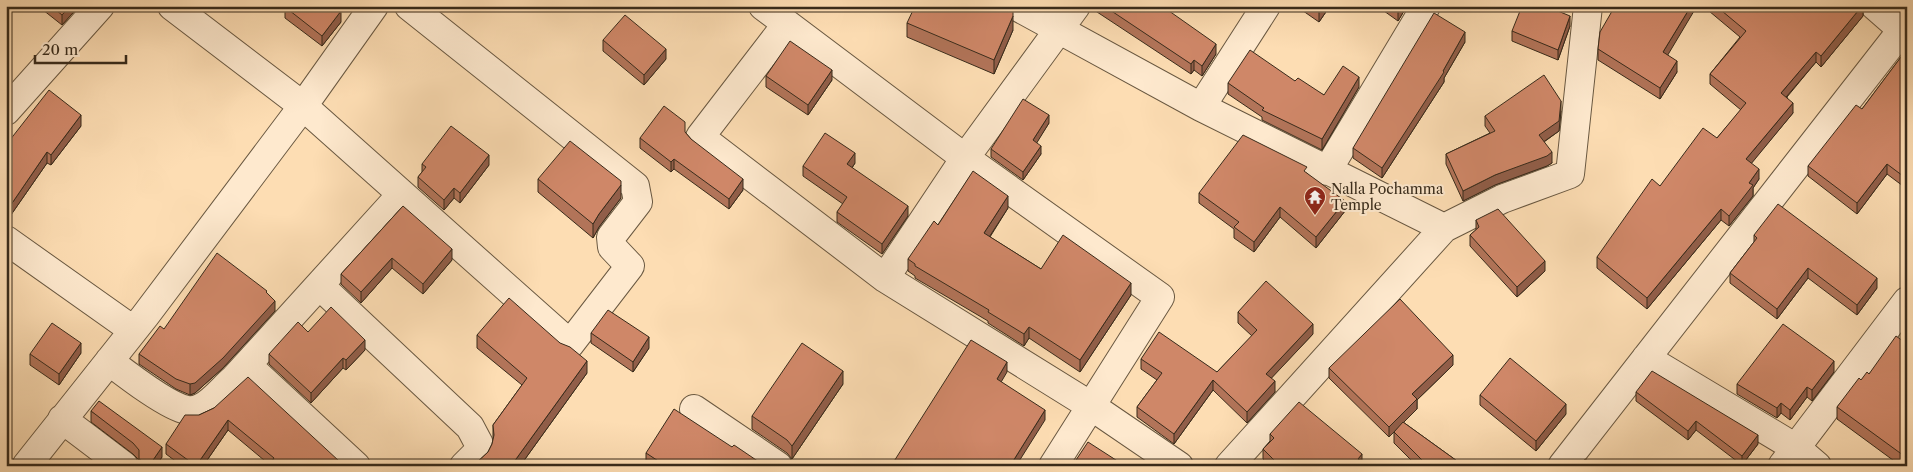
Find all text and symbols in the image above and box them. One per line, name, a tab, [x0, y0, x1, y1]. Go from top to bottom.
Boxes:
scale bar	[35, 32, 126, 64]
text: 20 m	[42, 40, 78, 59]
place label: Nalla Pochamma Temple	[1331, 180, 1444, 214]
temple icon: Nalla Pochamma Temple	[1303, 185, 1327, 216]

